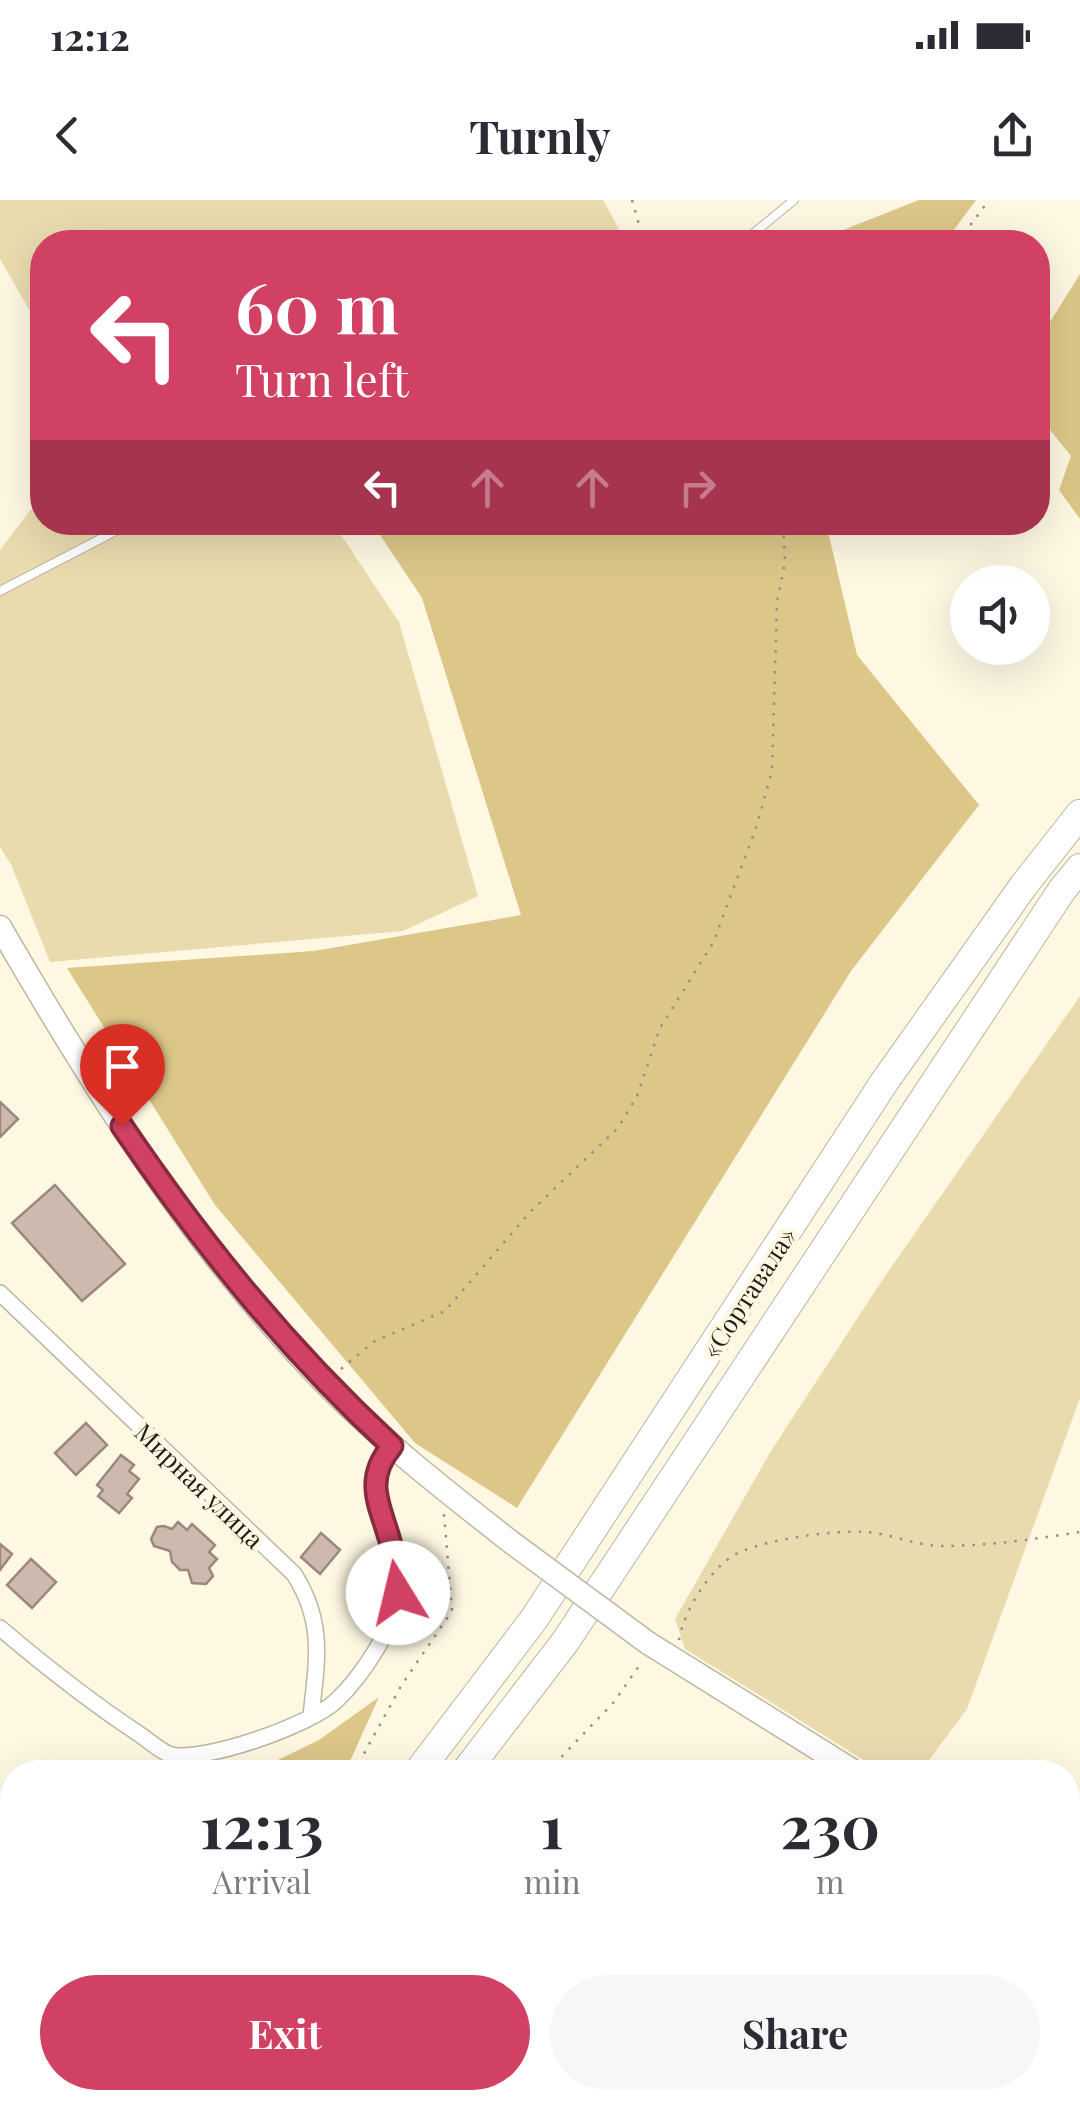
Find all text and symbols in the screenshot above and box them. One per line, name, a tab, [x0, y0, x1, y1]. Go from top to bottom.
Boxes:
text: 12:12	[50, 10, 130, 61]
text: Turnly	[469, 105, 611, 165]
icon: back	[40, 108, 95, 163]
icon: share	[985, 108, 1040, 163]
text: 60 m	[235, 258, 399, 352]
icon: left	[70, 270, 200, 400]
text: Turn left	[235, 348, 409, 408]
icon: left	[355, 460, 410, 515]
icon: ahead	[460, 460, 515, 515]
icon: ahead	[565, 460, 620, 515]
icon: right	[670, 460, 725, 515]
map controls	[950, 565, 1050, 665]
button: sound	[950, 565, 1050, 665]
pin	[80, 1024, 165, 1127]
icon: arrive	[95, 1039, 150, 1094]
street label: «Сортавала»	[693, 1220, 803, 1364]
street label: Мирная улица	[129, 1415, 272, 1555]
position arrow	[346, 1541, 450, 1645]
text: 12:13	[200, 1784, 324, 1864]
text: 1	[541, 1784, 564, 1864]
text: 230	[781, 1784, 880, 1864]
text: Arrival	[213, 1859, 311, 1902]
text: min	[524, 1859, 581, 1902]
text: m	[816, 1859, 844, 1902]
button: Exit	[40, 1975, 530, 2090]
button: Share	[550, 1975, 1040, 2090]

